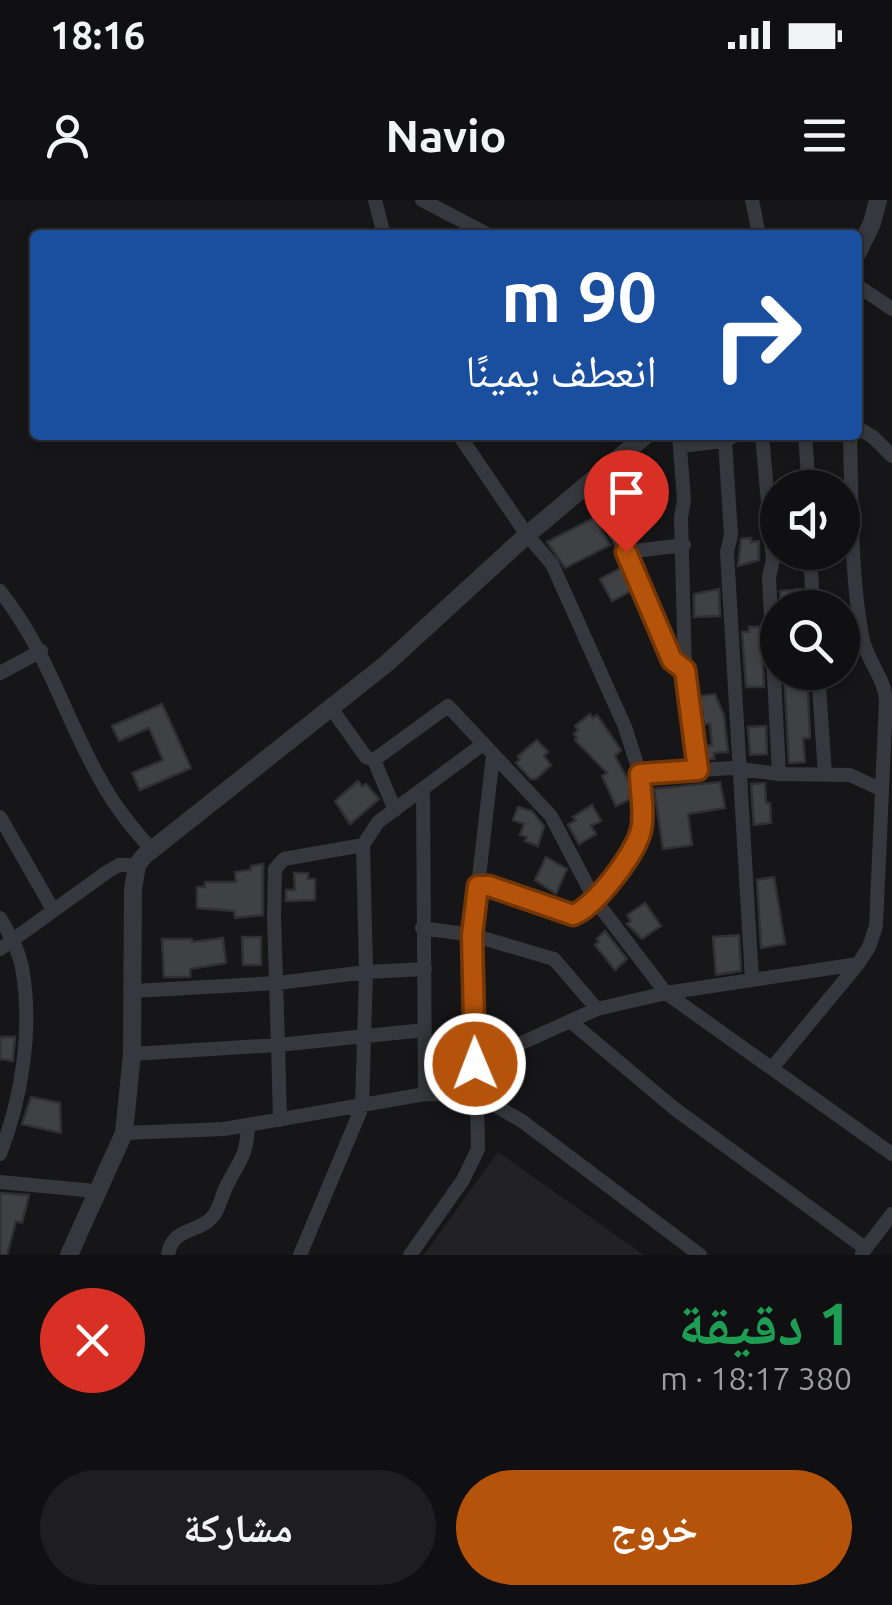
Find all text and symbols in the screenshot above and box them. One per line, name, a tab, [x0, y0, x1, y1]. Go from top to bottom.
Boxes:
text: 18:16	[50, 14, 145, 56]
icon: person	[40, 108, 95, 163]
icon: menu	[797, 108, 852, 163]
text: Navio	[385, 110, 507, 161]
text: 90 m	[501, 257, 657, 335]
icon: right	[692, 270, 822, 400]
text: انعطف يمينًا	[465, 345, 657, 396]
pin	[584, 450, 669, 553]
icon: arrive	[599, 465, 654, 520]
map controls	[760, 470, 860, 690]
button: sound	[760, 470, 860, 570]
button: search	[760, 590, 860, 690]
position arrow	[423, 1012, 527, 1116]
button: close	[40, 1288, 145, 1393]
text: 1 دقيقة	[678, 1289, 852, 1356]
text: 380 m · 18:17	[660, 1360, 852, 1396]
button: مشاركة	[40, 1470, 436, 1585]
button: خروج	[456, 1470, 852, 1585]

